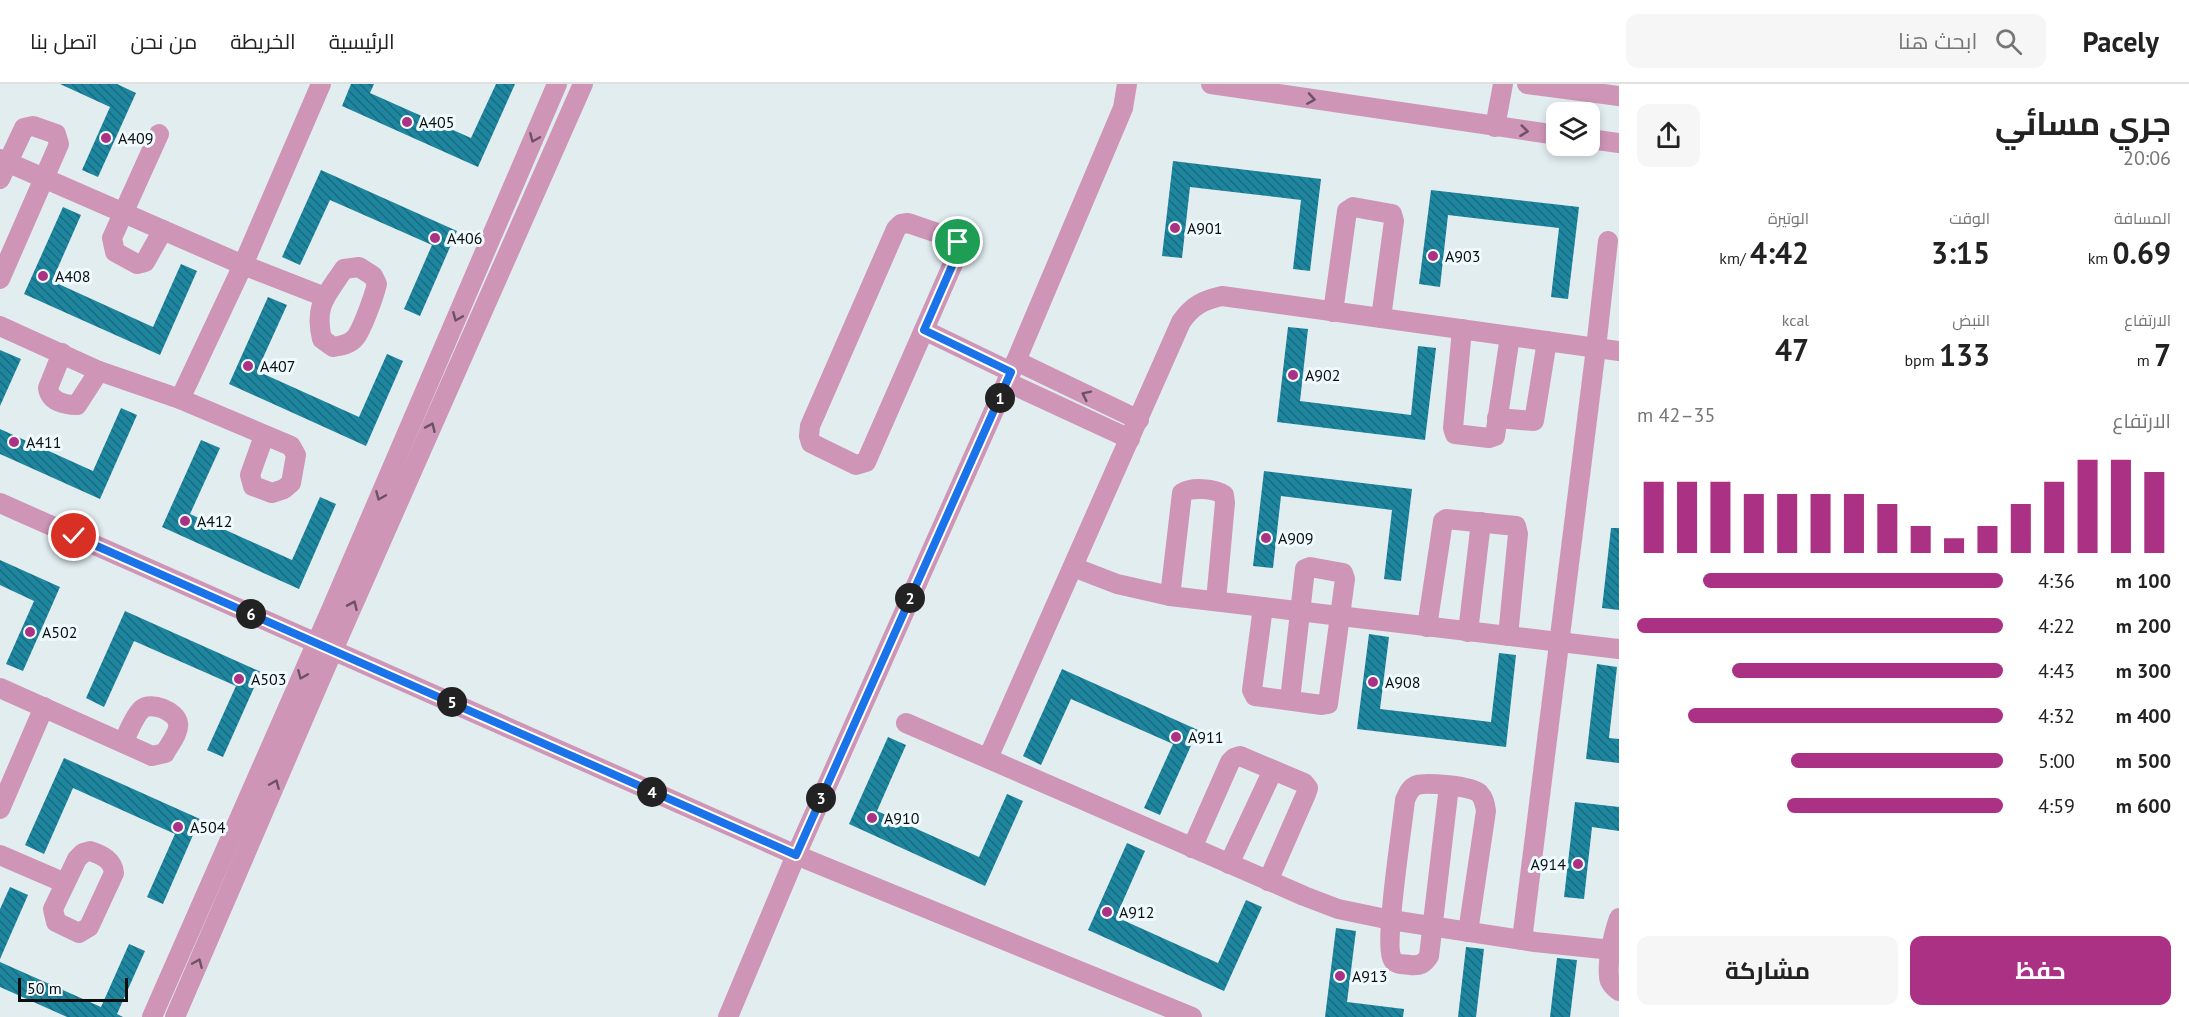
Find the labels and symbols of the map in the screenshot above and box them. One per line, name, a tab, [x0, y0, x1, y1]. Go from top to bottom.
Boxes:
one-way arrow	[1306, 93, 1315, 105]
place label: A405	[419, 112, 455, 132]
marker: A405	[400, 115, 414, 129]
one-way arrow	[1520, 124, 1529, 137]
place label: A409	[118, 128, 154, 148]
marker: A409	[99, 131, 113, 145]
one-way arrow	[529, 131, 541, 142]
pin	[932, 216, 983, 267]
place label: A901	[1187, 218, 1223, 238]
marker: A901	[1168, 221, 1182, 235]
place label: A406	[447, 228, 483, 248]
marker: A406	[428, 231, 442, 245]
place label: A903	[1445, 246, 1481, 266]
marker: A903	[1426, 249, 1440, 263]
place label: A408	[55, 266, 91, 286]
marker: A408	[36, 269, 50, 283]
one-way arrow	[452, 311, 464, 322]
place label: A407	[260, 356, 296, 376]
marker: A407	[241, 359, 255, 373]
place label: A902	[1305, 365, 1341, 385]
marker: A902	[1286, 368, 1300, 382]
pin: 1	[985, 383, 1015, 413]
one-way arrow	[1081, 390, 1092, 402]
one-way arrow	[424, 422, 436, 433]
place label: A411	[26, 432, 62, 452]
marker: A411	[7, 435, 21, 449]
one-way arrow	[375, 490, 387, 501]
pin	[48, 510, 99, 561]
place label: A412	[197, 511, 233, 531]
marker: A412	[178, 514, 192, 528]
place label: A909	[1278, 528, 1314, 548]
marker: A909	[1259, 531, 1273, 545]
pin: 2	[895, 583, 925, 613]
pin: 6	[236, 599, 266, 629]
one-way arrow	[345, 600, 357, 611]
place label: A502	[42, 622, 78, 642]
marker: A502	[23, 625, 37, 639]
place label: A503	[251, 669, 287, 689]
one-way arrow	[298, 669, 310, 680]
marker: A503	[232, 672, 246, 686]
place label: A908	[1385, 672, 1421, 692]
marker: A908	[1366, 675, 1380, 689]
pin: 5	[437, 687, 467, 717]
place label: A911	[1188, 727, 1224, 747]
marker: A911	[1169, 730, 1183, 744]
pin: 4	[637, 777, 667, 807]
one-way arrow	[268, 779, 280, 790]
pin: 3	[806, 783, 836, 813]
place label: A910	[884, 808, 920, 828]
marker: A910	[865, 811, 879, 825]
place label: A504	[190, 817, 226, 837]
marker: A504	[171, 820, 185, 834]
place label: A914	[1530, 854, 1566, 874]
marker: A914	[1571, 857, 1585, 871]
place label: A912	[1119, 902, 1155, 922]
marker: A912	[1100, 905, 1114, 919]
one-way arrow	[191, 959, 203, 970]
place label: A913	[1352, 966, 1388, 986]
marker: A913	[1333, 969, 1347, 983]
scale bar	[18, 975, 128, 1002]

